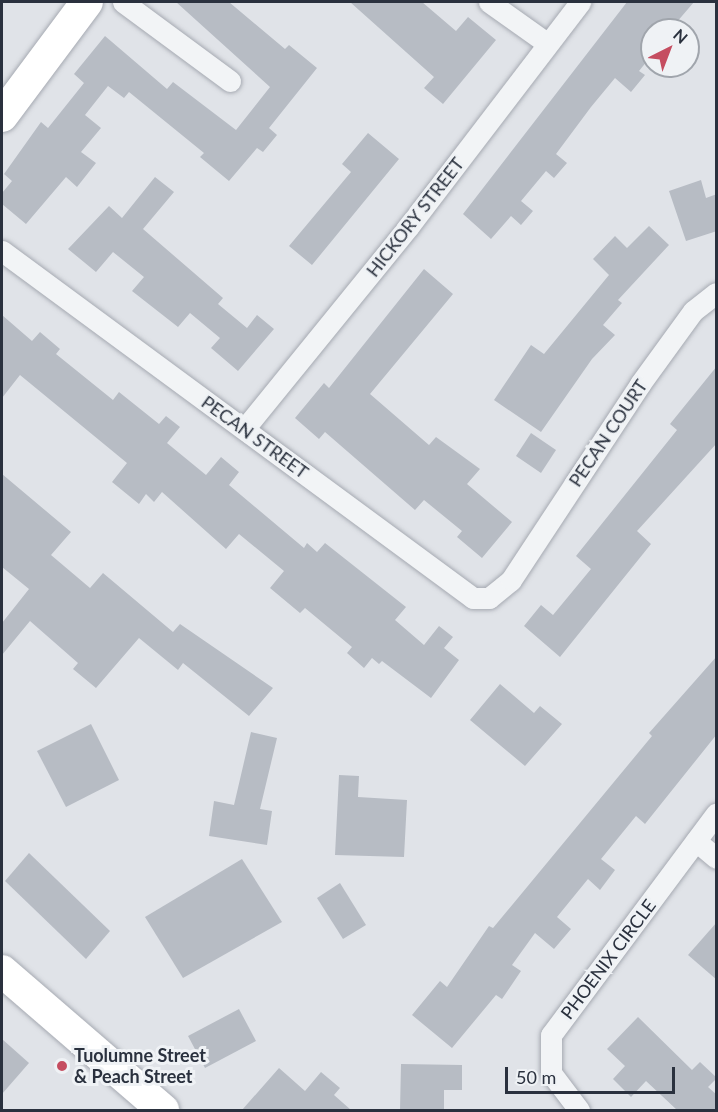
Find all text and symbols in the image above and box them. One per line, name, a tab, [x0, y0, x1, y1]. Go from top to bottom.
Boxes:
north arrow	[640, 18, 700, 78]
text: N	[670, 25, 692, 47]
street label: HICKORY STREET	[362, 153, 468, 281]
street label: PECAN COURT	[564, 375, 652, 491]
street label: PECAN STREET	[197, 391, 313, 483]
street label: PHOENIX CIRCLE	[556, 895, 660, 1023]
place label: Tuolumne Street & Peach Street	[74, 1045, 206, 1088]
scale bar	[508, 1055, 678, 1093]
marker: Tuolumne Street & Peach Street	[55, 1059, 69, 1073]
text: 50 m	[516, 1066, 556, 1088]

